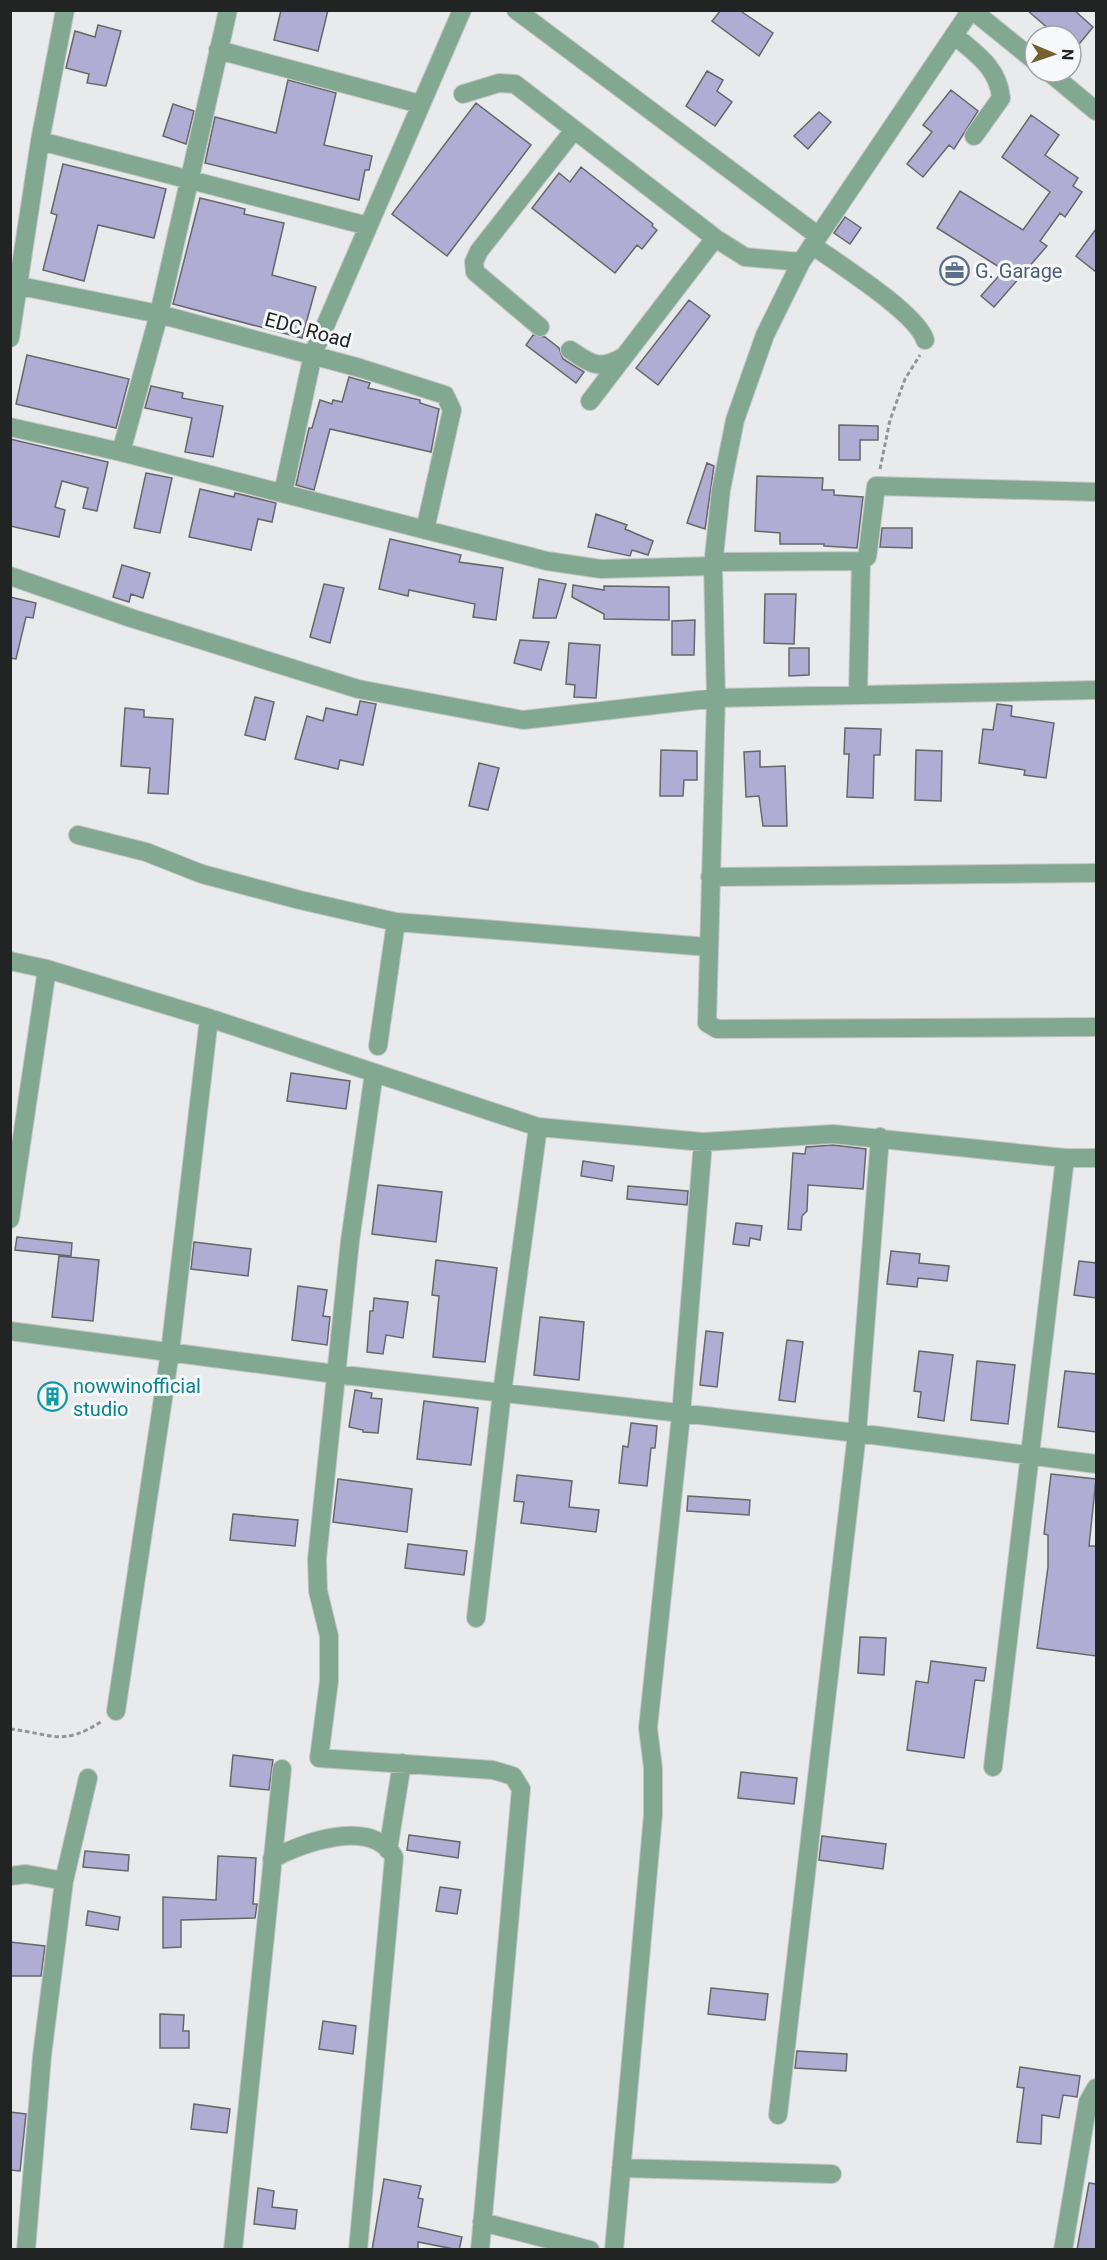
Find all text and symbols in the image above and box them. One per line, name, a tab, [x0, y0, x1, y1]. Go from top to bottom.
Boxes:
north arrow	[1023, 24, 1083, 84]
text: N	[1058, 49, 1077, 60]
office icon: G. Garage	[938, 255, 970, 287]
place label: G. Garage	[975, 259, 1062, 283]
street label: EDC Road	[262, 307, 354, 353]
place label: nowwinofficial studio	[73, 1374, 201, 1421]
building icon: nowwinofficial studio	[36, 1381, 68, 1413]

